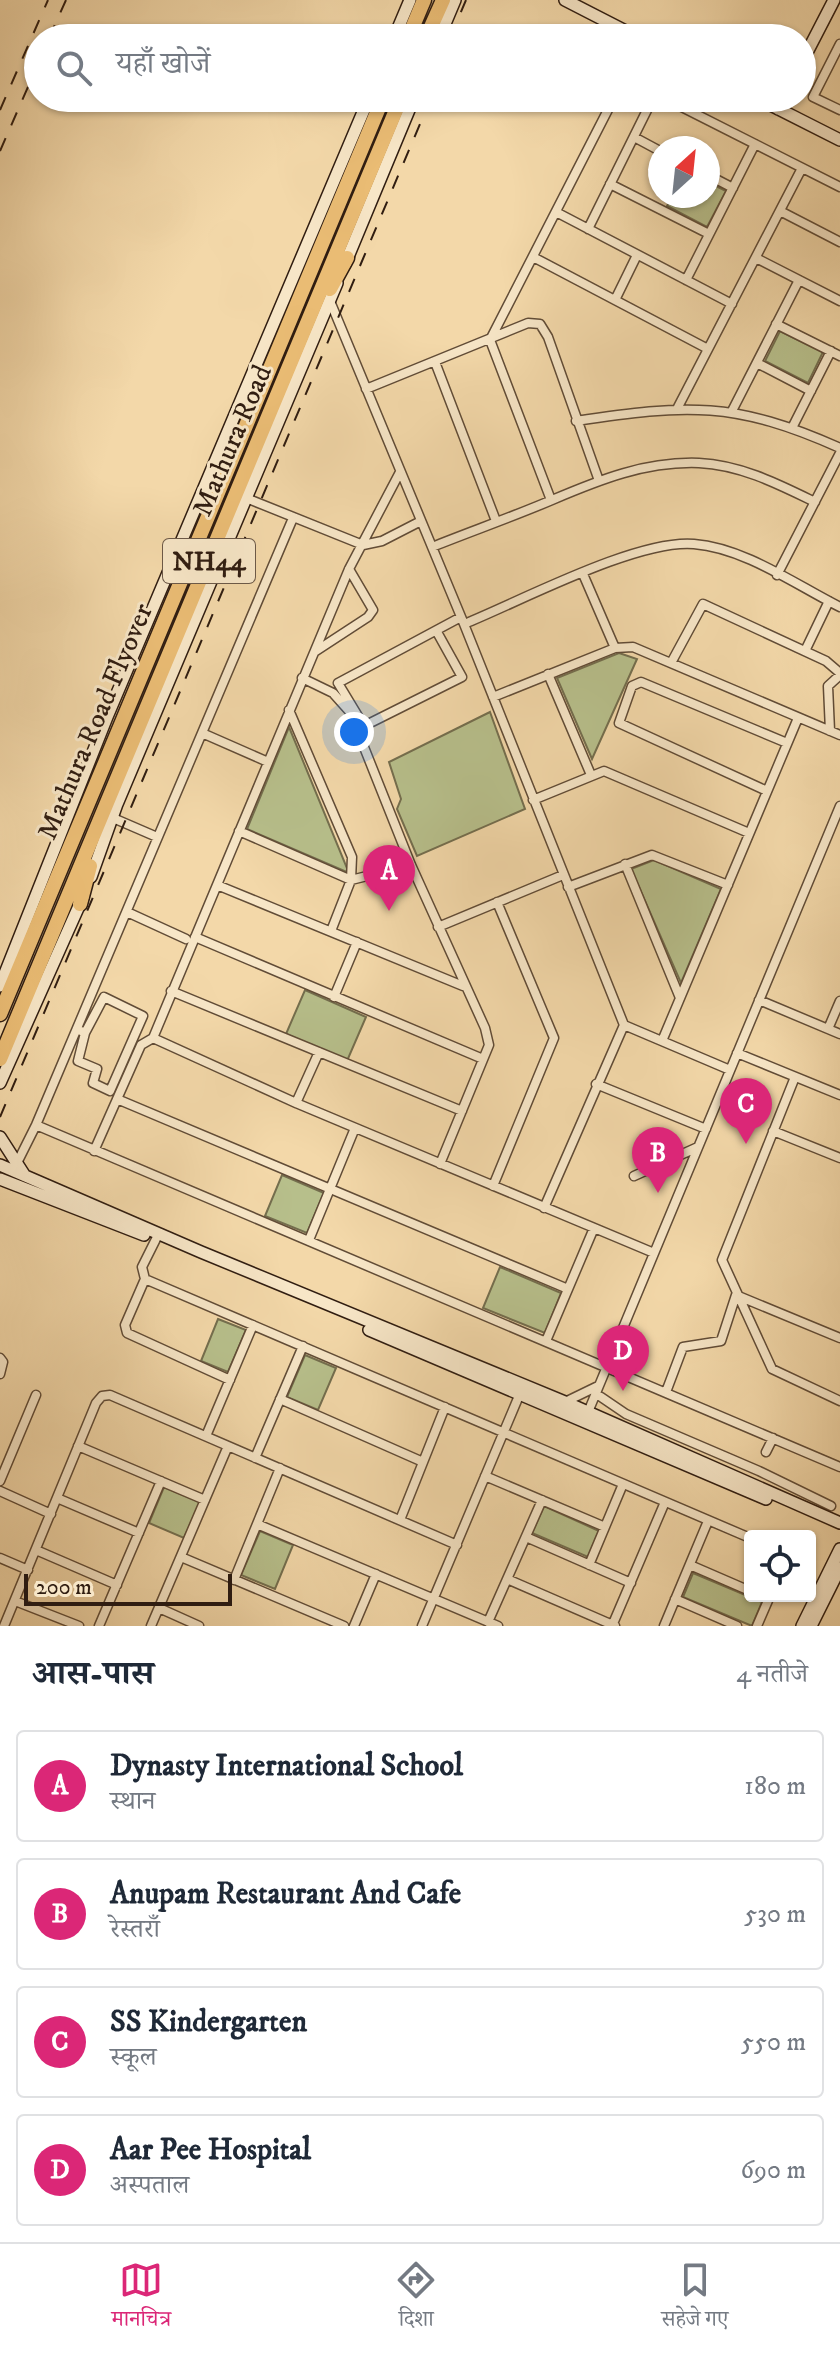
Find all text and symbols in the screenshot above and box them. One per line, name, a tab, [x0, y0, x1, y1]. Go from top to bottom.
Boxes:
search box	[24, 24, 816, 112]
icon: search	[52, 46, 96, 90]
text: यहाँ खोजें	[116, 46, 210, 83]
north arrow	[648, 136, 720, 208]
street label: Mathura Road	[185, 360, 280, 521]
road number: NH44	[163, 539, 255, 583]
street label: Mathura Road Flyover	[30, 598, 161, 845]
your location	[334, 712, 374, 752]
pin: A	[363, 845, 415, 911]
pin: C	[720, 1078, 772, 1144]
pin: B	[632, 1127, 684, 1193]
pin: D	[597, 1325, 649, 1391]
map controls	[744, 1530, 816, 1602]
button: locate	[744, 1530, 816, 1602]
scale bar	[24, 1570, 232, 1606]
text: 200 m	[36, 1574, 92, 1601]
text: आस-पास	[32, 1653, 154, 1695]
text: 4 नतीजे	[736, 1658, 808, 1691]
text: Dynasty International School	[110, 1748, 463, 1785]
text: A	[52, 1770, 68, 1803]
text: 180 m	[744, 1770, 806, 1803]
text: स्थान	[110, 1785, 155, 1818]
text: Anupam Restaurant And Cafe	[110, 1876, 461, 1913]
text: B	[52, 1898, 68, 1931]
text: 530 m	[744, 1898, 806, 1931]
text: रेस्तराँ	[110, 1913, 160, 1946]
text: SS Kindergarten	[110, 2004, 307, 2041]
text: C	[51, 2026, 69, 2059]
text: 550 m	[741, 2026, 806, 2059]
text: स्कूल	[110, 2041, 156, 2074]
text: Aar Pee Hospital	[110, 2132, 311, 2169]
text: D	[50, 2154, 70, 2187]
text: 690 m	[740, 2154, 806, 2187]
text: अस्पताल	[110, 2169, 189, 2202]
tab: मानचित्र	[112, 2258, 171, 2340]
tab: दिशा	[394, 2258, 438, 2340]
tab: सहेजे गए	[661, 2258, 728, 2340]

